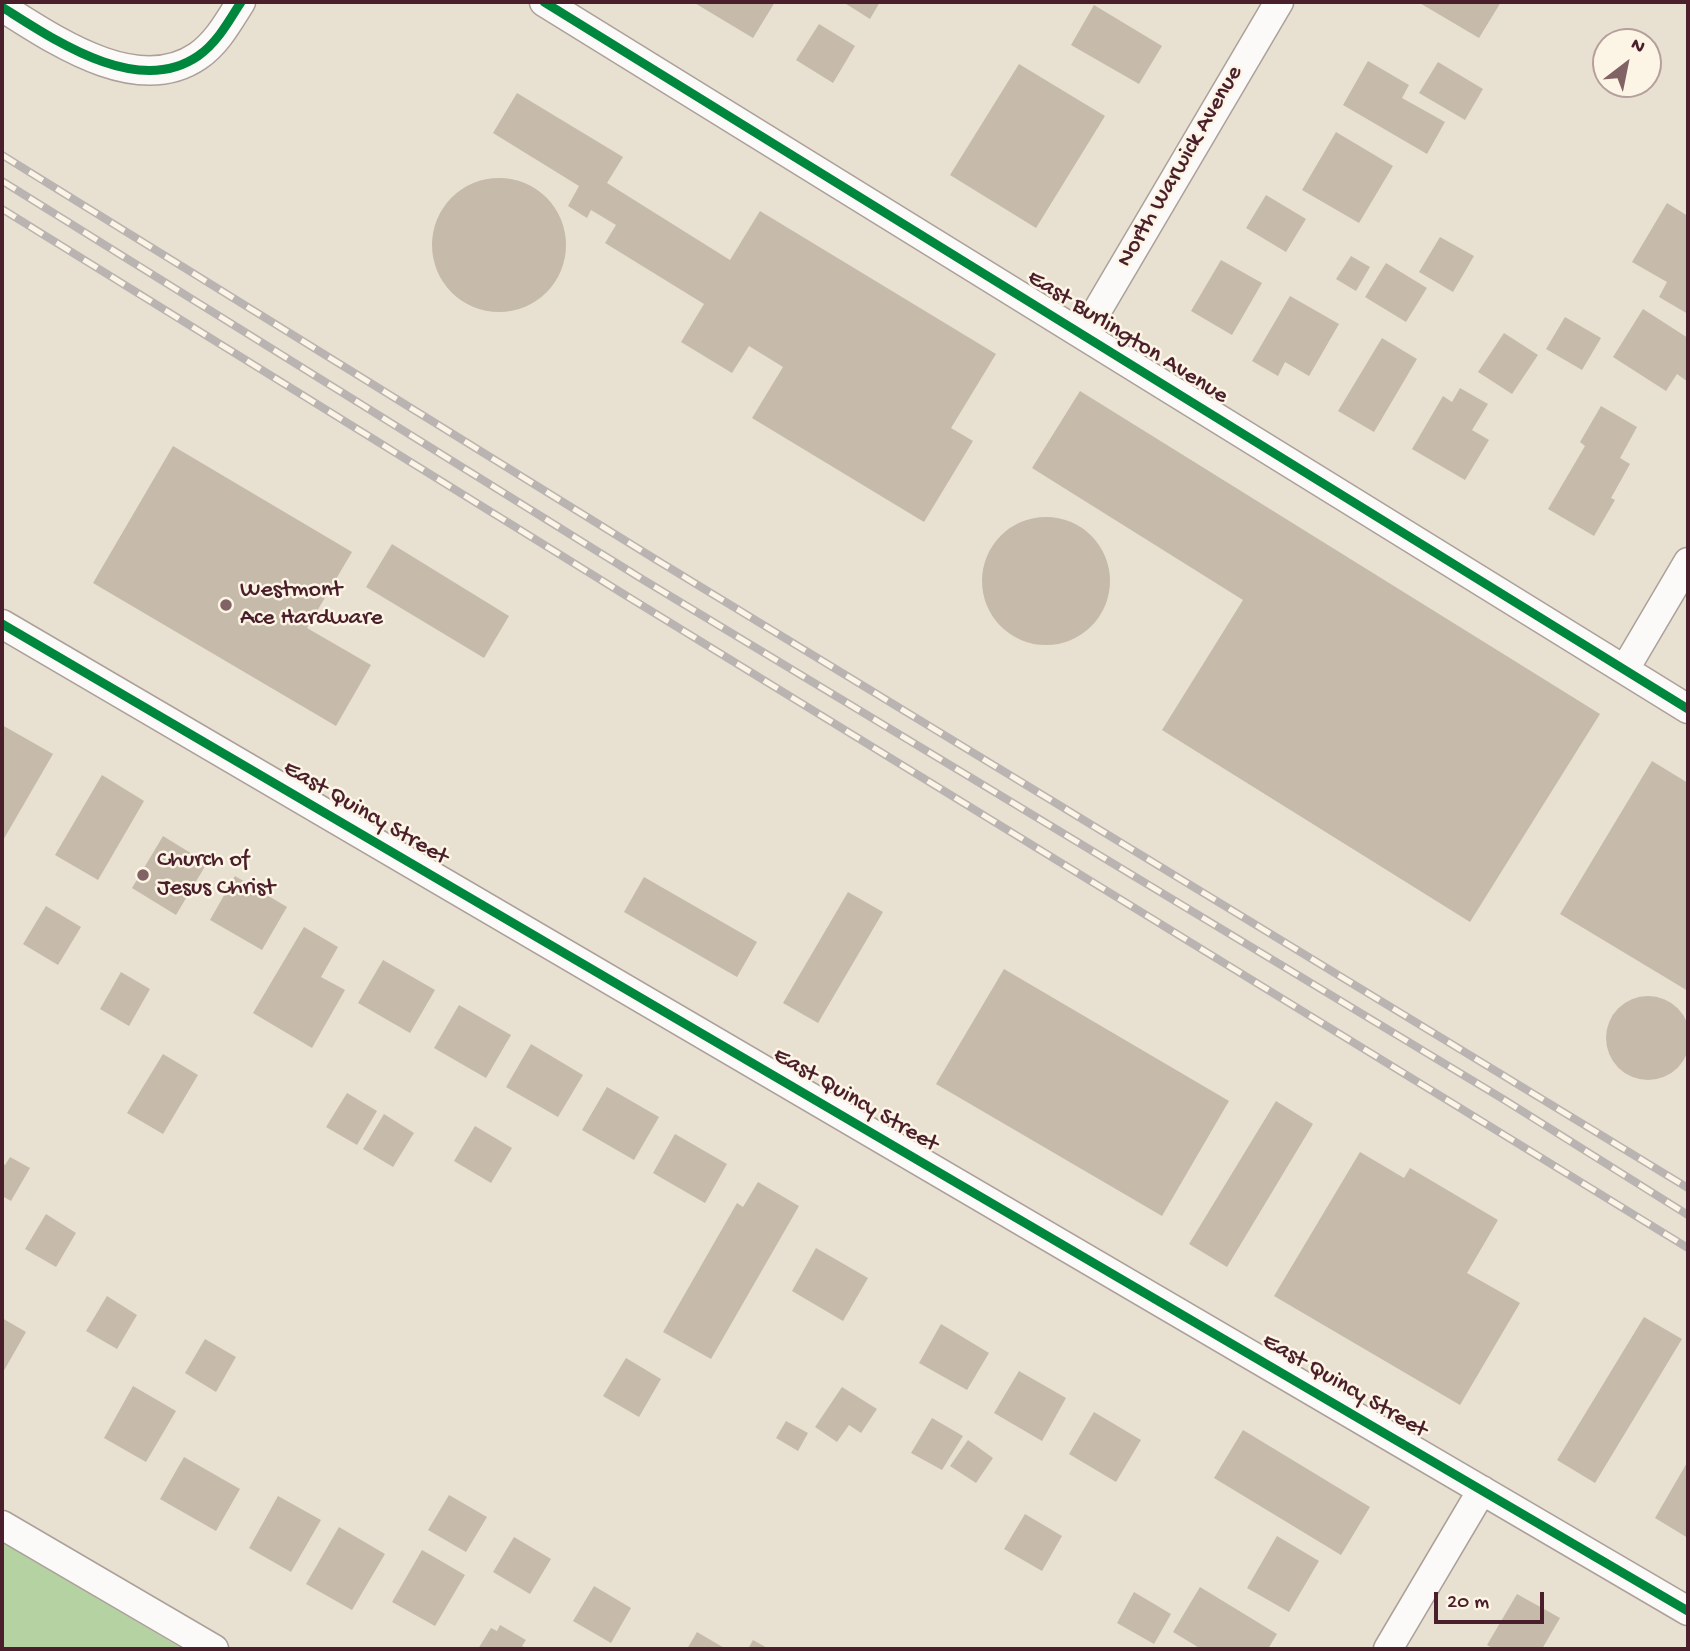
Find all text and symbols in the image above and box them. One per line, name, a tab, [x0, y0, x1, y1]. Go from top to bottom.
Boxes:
north arrow	[1592, 28, 1662, 98]
text: N	[1626, 33, 1649, 60]
street label: North Warwick Avenue	[1112, 61, 1250, 273]
street label: East Burlington Avenue	[1021, 264, 1233, 412]
place label: Westmont Ace Hardware	[240, 577, 383, 633]
marker: Westmont Ace Hardware	[218, 597, 234, 613]
street label: East Quincy Street	[277, 755, 453, 873]
place label: Church of Jesus Christ	[157, 847, 275, 903]
marker: Church of Jesus Christ	[135, 867, 151, 883]
street label: East Quincy Street	[767, 1042, 943, 1160]
street label: East Quincy Street	[1256, 1328, 1432, 1446]
scale bar	[1438, 1578, 1548, 1622]
text: 20 m	[1447, 1591, 1489, 1616]

